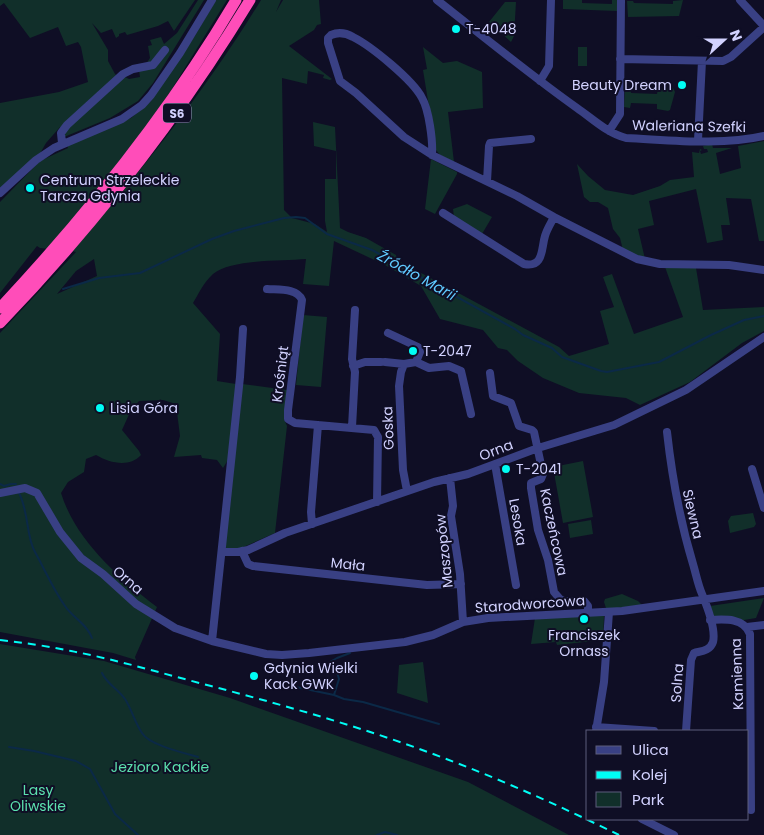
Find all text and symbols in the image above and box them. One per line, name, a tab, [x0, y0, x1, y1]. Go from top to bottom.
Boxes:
north arrow	[699, 15, 749, 65]
place label: T-4048	[466, 19, 517, 39]
marker: T-4048	[450, 23, 462, 35]
text: N	[725, 27, 747, 44]
place label: Beauty Dream	[572, 75, 672, 95]
marker: Beauty Dream	[676, 79, 688, 91]
road number: S6	[163, 104, 191, 122]
street label: Waleriana Szefki	[632, 115, 746, 137]
place label: Centrum Strzeleckie Tarcza Gdynia	[40, 170, 180, 206]
marker: Centrum Strzeleckie Tarcza Gdynia	[24, 182, 36, 194]
water label: Źródło Marii	[373, 244, 461, 305]
place label: T-2047	[423, 341, 472, 361]
street label: Krośniąt	[267, 345, 293, 403]
marker: T-2047	[407, 345, 419, 357]
place label: Lisia Góra	[110, 398, 178, 418]
marker: Lisia Góra	[94, 402, 106, 414]
street label: Goska	[377, 406, 399, 450]
street label: Orna	[476, 434, 516, 466]
place label: T-2041	[516, 459, 561, 479]
marker: T-2041	[500, 463, 512, 475]
street label: Kaczeńcowa	[535, 487, 573, 577]
street label: Siewna	[678, 487, 708, 541]
street label: Lesoka	[504, 497, 532, 547]
street label: Maszopów	[430, 513, 458, 589]
street label: Mała	[330, 552, 366, 576]
street label: Orna	[108, 561, 148, 599]
street label: Starodworcowa	[474, 590, 586, 618]
marker: Franciszek Ornass	[578, 613, 590, 625]
place label: Franciszek Ornass	[548, 625, 621, 661]
street label: Kamienna	[726, 638, 748, 710]
place label: Gdynia Wielki Kack GWK	[264, 658, 358, 694]
street label: Solna	[666, 663, 688, 703]
marker: Gdynia Wielki Kack GWK	[248, 670, 260, 682]
legend	[586, 730, 749, 820]
text: Ulica	[632, 739, 669, 760]
park label: Jezioro Kackie	[111, 757, 210, 777]
text: Kolej	[632, 764, 667, 785]
park label: Lasy Oliwskie	[10, 780, 66, 816]
text: Park	[632, 789, 664, 810]

